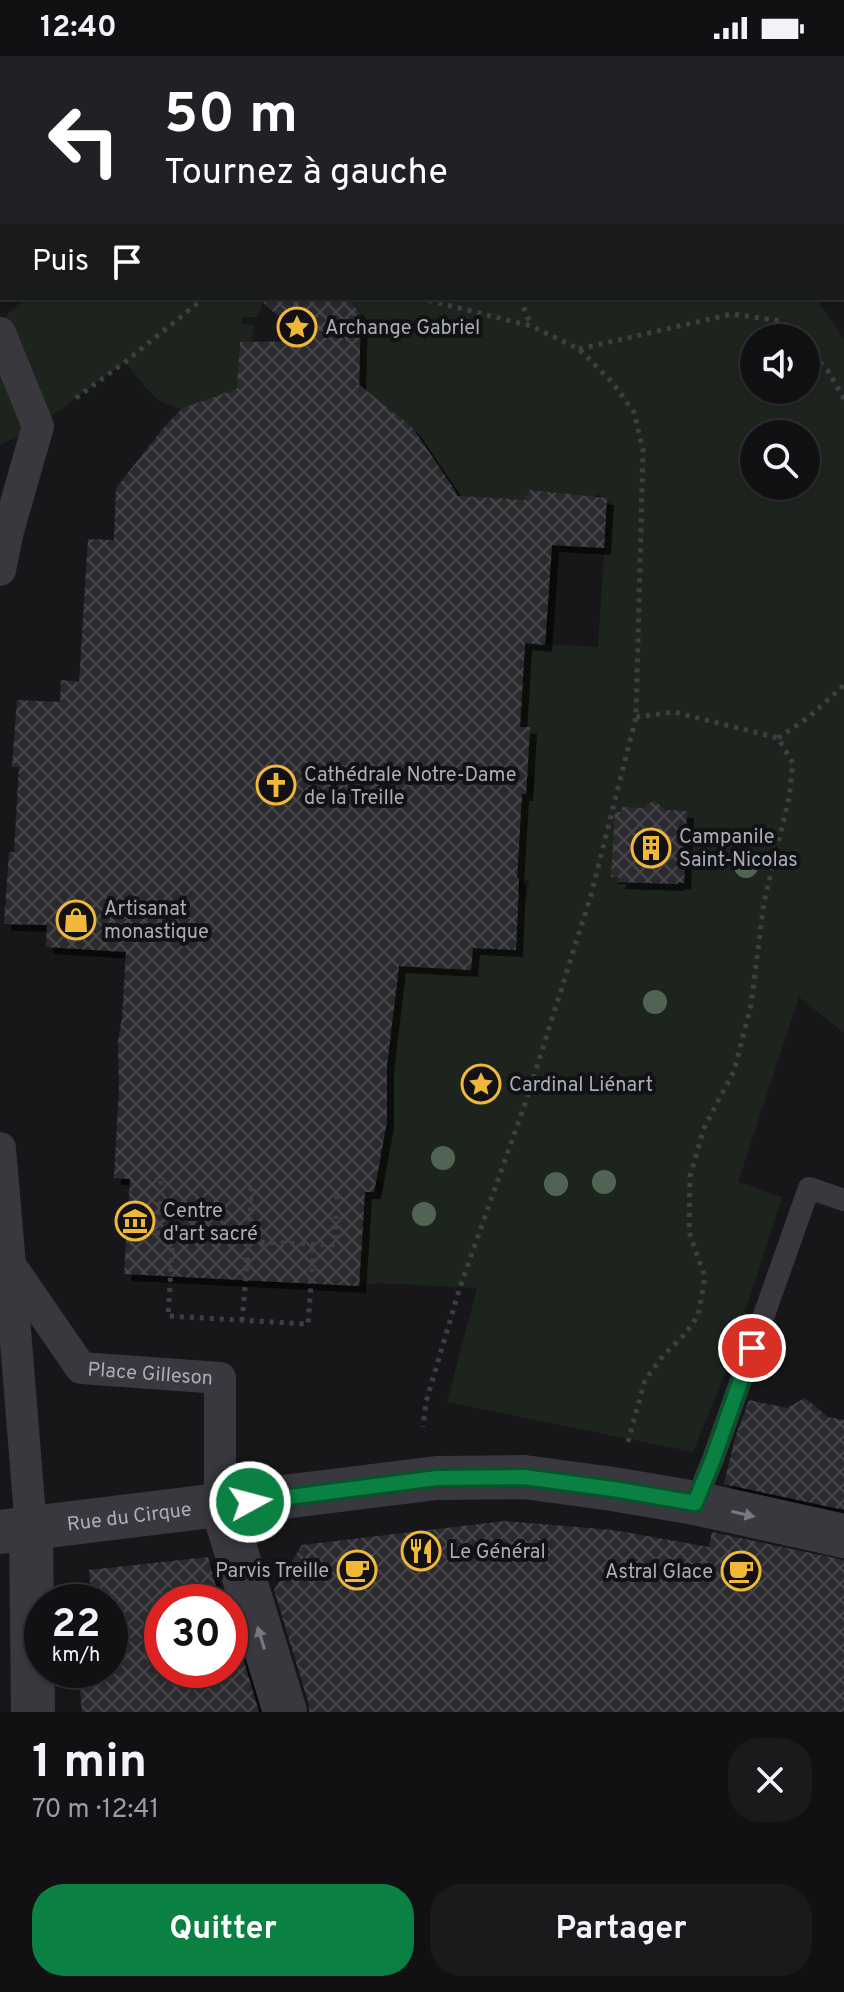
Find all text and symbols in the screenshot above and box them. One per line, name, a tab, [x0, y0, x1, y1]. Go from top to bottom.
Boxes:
text: 12:40	[40, 10, 117, 47]
text: 50 m	[164, 82, 298, 152]
icon: left	[32, 88, 136, 192]
text: Tournez à gauche	[164, 151, 448, 197]
icon: arrive	[105, 240, 149, 284]
text: Puis	[32, 244, 89, 281]
place icon: Archange Gabriel	[276, 306, 318, 348]
place label: Archange Gabriel	[325, 316, 480, 342]
map controls	[740, 324, 820, 500]
button: sound	[740, 324, 820, 404]
button: search	[740, 420, 820, 500]
place label: Cathédrale Notre-Dame de la Treille	[304, 763, 516, 812]
church icon: Cathédrale Notre-Dame de la Treille	[255, 764, 297, 806]
place label: Campanile Saint-Nicolas	[679, 825, 798, 874]
building icon: Campanile Saint-Nicolas	[630, 827, 672, 869]
place label: Artisanat monastique	[104, 897, 209, 946]
shop icon: Artisanat monastique	[55, 899, 97, 941]
place icon: Cardinal Liénart	[460, 1063, 502, 1105]
place label: Cardinal Liénart	[509, 1073, 653, 1099]
place label: Centre d'art sacré	[163, 1199, 258, 1248]
museum icon: Centre d'art sacré	[114, 1200, 156, 1242]
pin	[718, 1314, 786, 1382]
icon: arrive	[730, 1326, 774, 1370]
street label: Place Gilleson	[86, 1358, 214, 1392]
position arrow	[208, 1460, 292, 1544]
street label: Rue du Cirque	[65, 1497, 193, 1539]
one-way arrow	[731, 1508, 756, 1520]
restaurant icon: Le Général	[400, 1530, 442, 1572]
place label: Le Général	[449, 1540, 546, 1566]
cafe icon: Parvis Treille	[336, 1549, 378, 1591]
cafe icon: Astral Glace	[720, 1550, 762, 1592]
place label: Parvis Treille	[215, 1559, 329, 1585]
place label: Astral Glace	[605, 1560, 713, 1586]
speed limit sign: 30	[144, 1584, 248, 1688]
text: 22	[52, 1601, 100, 1651]
one-way arrow	[254, 1625, 267, 1649]
text: km/h	[52, 1643, 100, 1669]
text: 1 min	[32, 1734, 147, 1794]
button: close	[728, 1738, 812, 1822]
text: 70 m · 12:41	[32, 1794, 159, 1827]
button: Quitter	[32, 1884, 414, 1976]
button: Partager	[430, 1884, 812, 1976]

